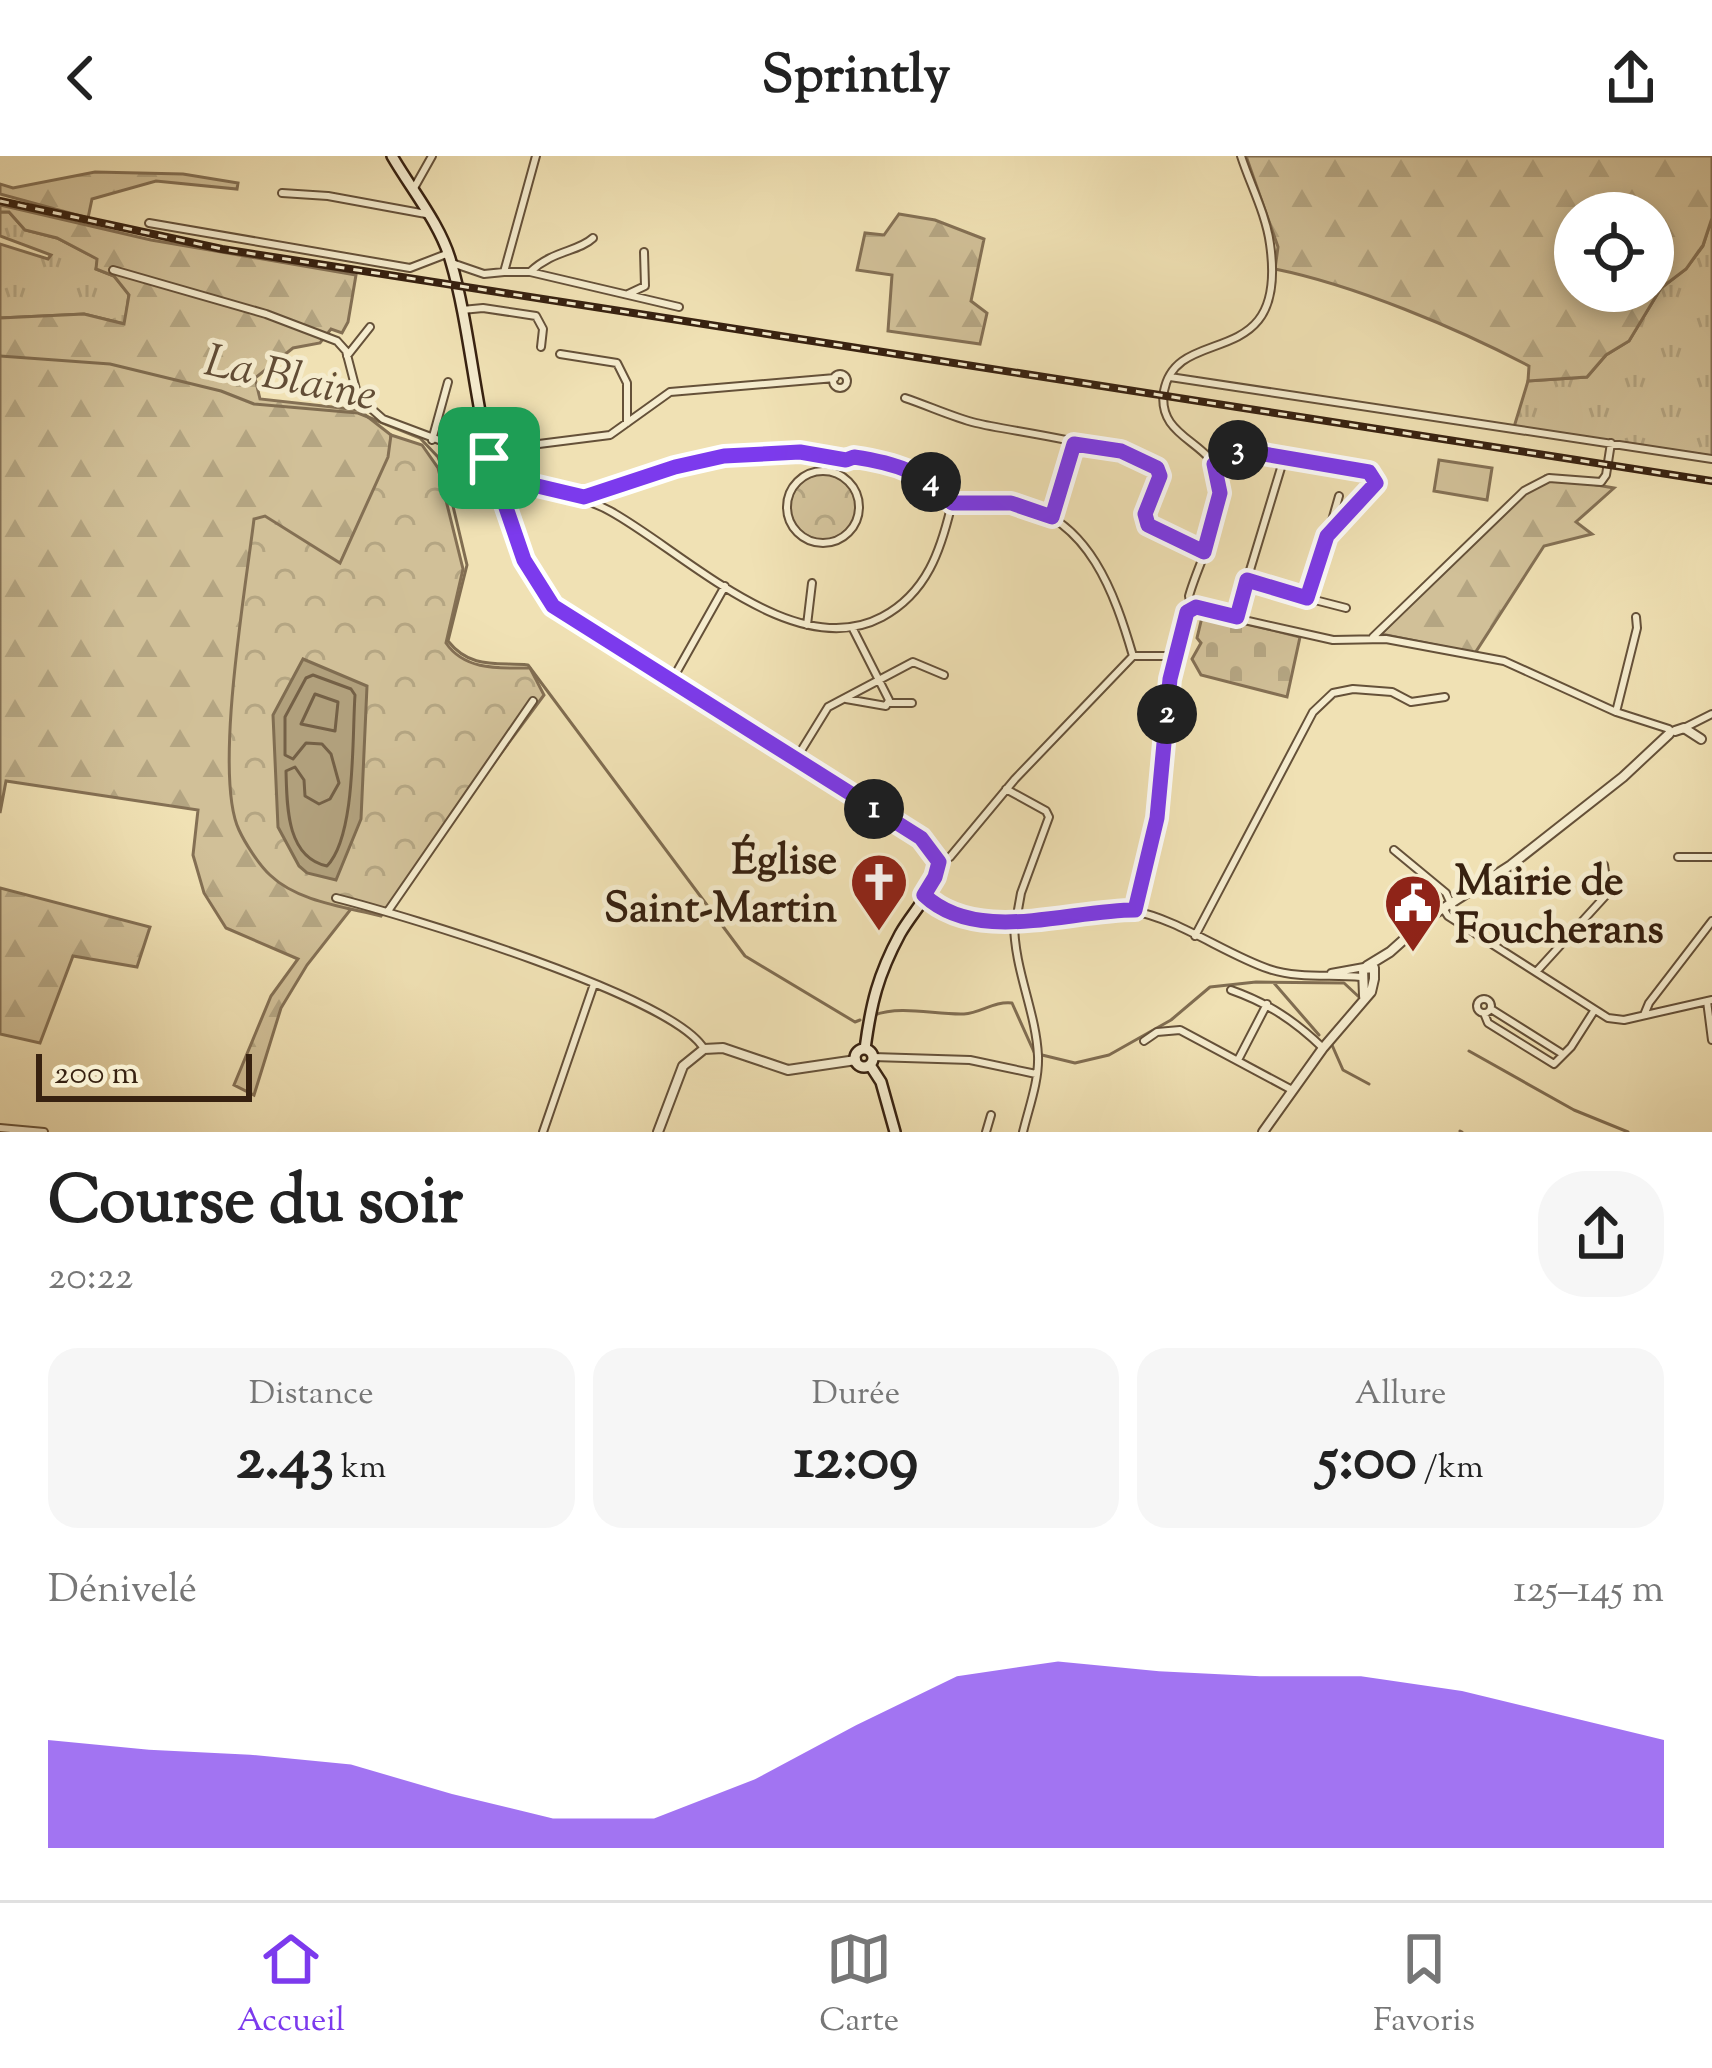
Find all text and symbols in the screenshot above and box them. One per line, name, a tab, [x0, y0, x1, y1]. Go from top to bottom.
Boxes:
text: Sprintly	[762, 39, 951, 117]
icon: back	[48, 45, 114, 111]
icon: share	[1598, 45, 1664, 111]
map controls	[1554, 192, 1674, 312]
button: locate	[1554, 192, 1674, 312]
water label: La Blaine	[198, 331, 382, 431]
pin	[438, 407, 540, 509]
pin: 3	[1208, 420, 1268, 480]
icon: arrive	[456, 425, 522, 491]
text: 3	[1231, 426, 1245, 474]
pin: 4	[901, 452, 961, 512]
text: 4	[923, 458, 939, 506]
pin: 2	[1137, 684, 1197, 744]
text: 2	[1159, 690, 1175, 738]
pin: 1	[844, 779, 904, 839]
text: 1	[868, 785, 880, 833]
place label: Église Saint-Martin	[604, 833, 837, 941]
church icon: Église Saint-Martin	[848, 851, 910, 933]
place label: Mairie de Foucherans	[1455, 854, 1664, 962]
public building icon: Mairie de Foucherans	[1382, 872, 1444, 954]
scale bar	[36, 1048, 252, 1101]
text: 200 m	[54, 1051, 139, 1099]
text: Course du soir	[48, 1158, 463, 1253]
button: share	[1538, 1171, 1664, 1297]
text: 20:22	[48, 1251, 133, 1307]
text: Distance	[249, 1371, 374, 1419]
text: Durée	[812, 1371, 900, 1419]
text: Allure	[1355, 1371, 1446, 1419]
text: 2.43	[236, 1419, 334, 1506]
text: 12:09	[794, 1419, 918, 1506]
text: 5:00	[1318, 1419, 1417, 1506]
text: km	[334, 1445, 386, 1493]
text: /km	[1417, 1445, 1484, 1493]
text: Dénivelé	[48, 1564, 197, 1620]
text: 125–145 m	[1513, 1564, 1664, 1620]
tab: Accueil	[237, 1926, 345, 2046]
tab: Carte	[819, 1926, 899, 2046]
tab: Favoris	[1373, 1926, 1475, 2046]

